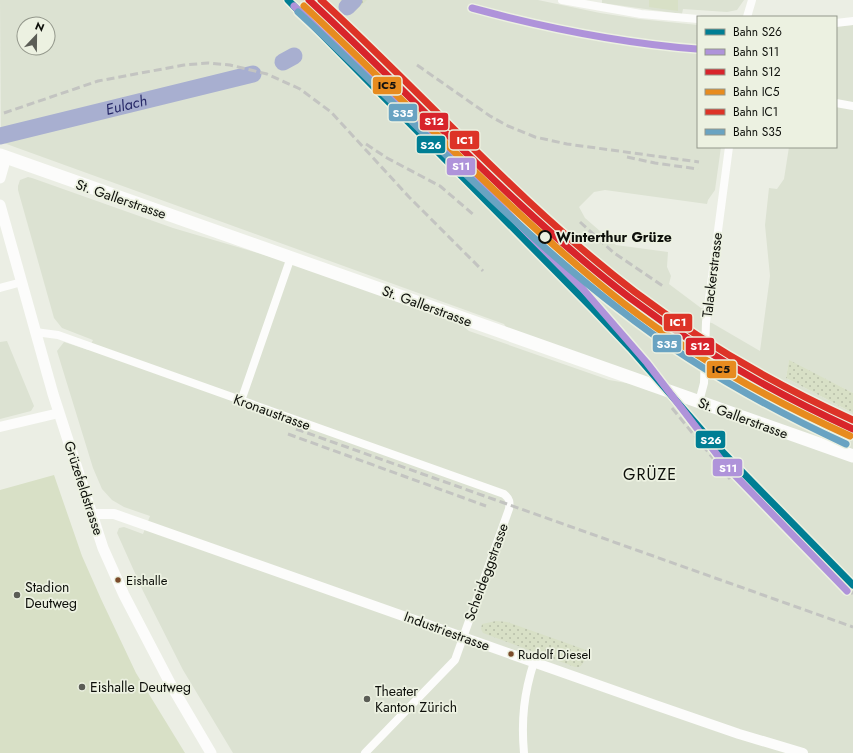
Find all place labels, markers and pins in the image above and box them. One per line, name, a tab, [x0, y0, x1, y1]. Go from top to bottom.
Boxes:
place label: Winterthur Grüze	[556, 227, 672, 247]
marker: Winterthur Grüze	[538, 230, 552, 244]
place label: Eishalle	[126, 571, 168, 590]
marker: Eishalle	[113, 575, 123, 585]
place label: Stadion Deutweg	[25, 577, 77, 613]
marker: Stadion Deutweg	[12, 590, 22, 600]
place label: Rudolf Diesel	[518, 645, 591, 664]
marker: Rudolf Diesel	[506, 649, 516, 659]
place label: Eishalle Deutweg	[90, 677, 191, 697]
place label: Theater Kanton Zürich	[375, 681, 457, 717]
marker: Eishalle Deutweg	[77, 682, 87, 692]
marker: Theater Kanton Zürich	[362, 694, 372, 704]

